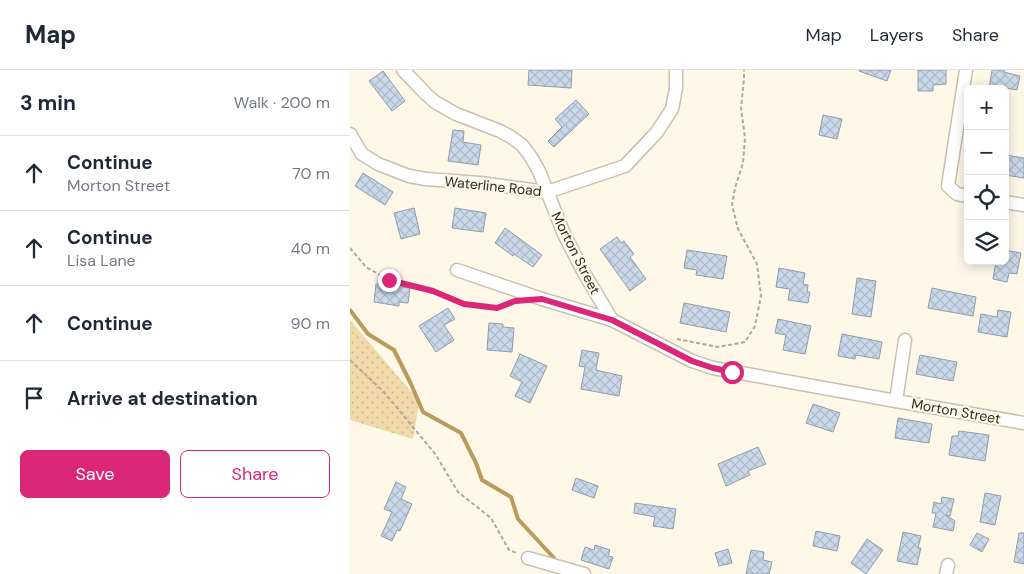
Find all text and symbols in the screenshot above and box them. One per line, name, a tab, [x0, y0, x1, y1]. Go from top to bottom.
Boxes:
text: Map	[25, 19, 76, 50]
text: Map	[806, 23, 842, 47]
text: Layers	[870, 23, 924, 47]
text: Share	[952, 23, 999, 47]
map controls	[964, 85, 1009, 265]
button: +	[964, 85, 1009, 130]
text: 3 min	[20, 89, 76, 117]
text: Walk · 200 m	[234, 92, 330, 113]
button: −	[964, 130, 1009, 175]
text: Continue	[67, 150, 153, 175]
icon: ahead	[20, 159, 48, 187]
text: 70 m	[292, 163, 330, 184]
street label: Waterline Road	[444, 172, 542, 200]
text: Morton Street	[67, 175, 170, 196]
button: locate	[964, 175, 1009, 220]
street label: Morton Street	[547, 209, 605, 297]
button: layers	[964, 220, 1009, 265]
text: Continue	[67, 225, 153, 250]
icon: ahead	[20, 234, 48, 262]
text: 40 m	[291, 238, 330, 259]
text: Lisa Lane	[67, 250, 136, 271]
route end	[378, 269, 401, 292]
icon: ahead	[20, 309, 48, 337]
text: Continue	[67, 311, 153, 336]
text: 90 m	[290, 313, 330, 334]
route start	[721, 361, 744, 384]
icon: arrive	[20, 384, 48, 412]
text: Arrive at destination	[67, 386, 258, 411]
street label: Morton Street	[910, 394, 1002, 428]
button: Save	[20, 450, 170, 498]
button: Share	[180, 450, 330, 498]

